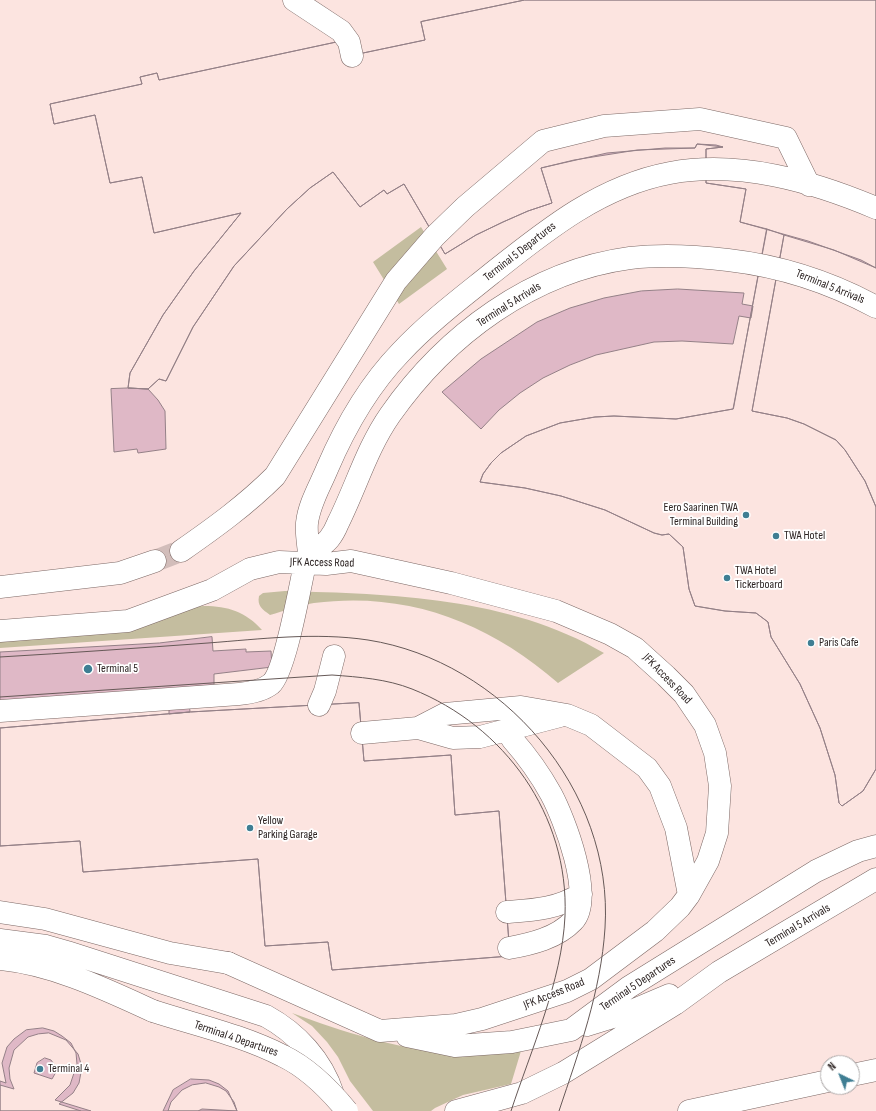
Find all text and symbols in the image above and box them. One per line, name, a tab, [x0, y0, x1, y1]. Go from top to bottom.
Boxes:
street label: Terminal 5 Departures	[481, 219, 559, 285]
street label: Terminal 5 Arrivals	[793, 267, 867, 307]
street label: Terminal 5 Arrivals	[474, 280, 544, 330]
place label: Eero Saarinen TWA Terminal Building	[664, 501, 738, 529]
marker: Eero Saarinen TWA Terminal Building	[741, 510, 751, 520]
place label: TWA Hotel	[784, 529, 825, 543]
marker: TWA Hotel	[771, 531, 781, 541]
street label: JFK Access Road	[290, 555, 354, 571]
place label: TWA Hotel Tickerboard	[735, 564, 782, 592]
marker: TWA Hotel Tickerboard	[722, 573, 732, 583]
place label: Paris Cafe	[819, 636, 859, 650]
marker: Paris Cafe	[806, 638, 816, 648]
street label: JFK Access Road	[639, 651, 695, 707]
place label: Terminal 5	[97, 662, 138, 676]
marker: Terminal 5	[82, 663, 94, 675]
place label: Yellow Parking Garage	[258, 814, 318, 842]
marker: Yellow Parking Garage	[245, 823, 255, 833]
street label: Terminal 5 Arrivals	[763, 901, 833, 951]
street label: Terminal 5 Departures	[598, 953, 678, 1015]
street label: JFK Access Road	[521, 975, 587, 1013]
street label: Terminal 4 Departures	[192, 1018, 280, 1060]
north arrow	[820, 1055, 860, 1095]
text: N	[826, 1060, 839, 1073]
place label: Terminal 4	[48, 1062, 89, 1076]
marker: Terminal 4	[35, 1064, 45, 1074]

